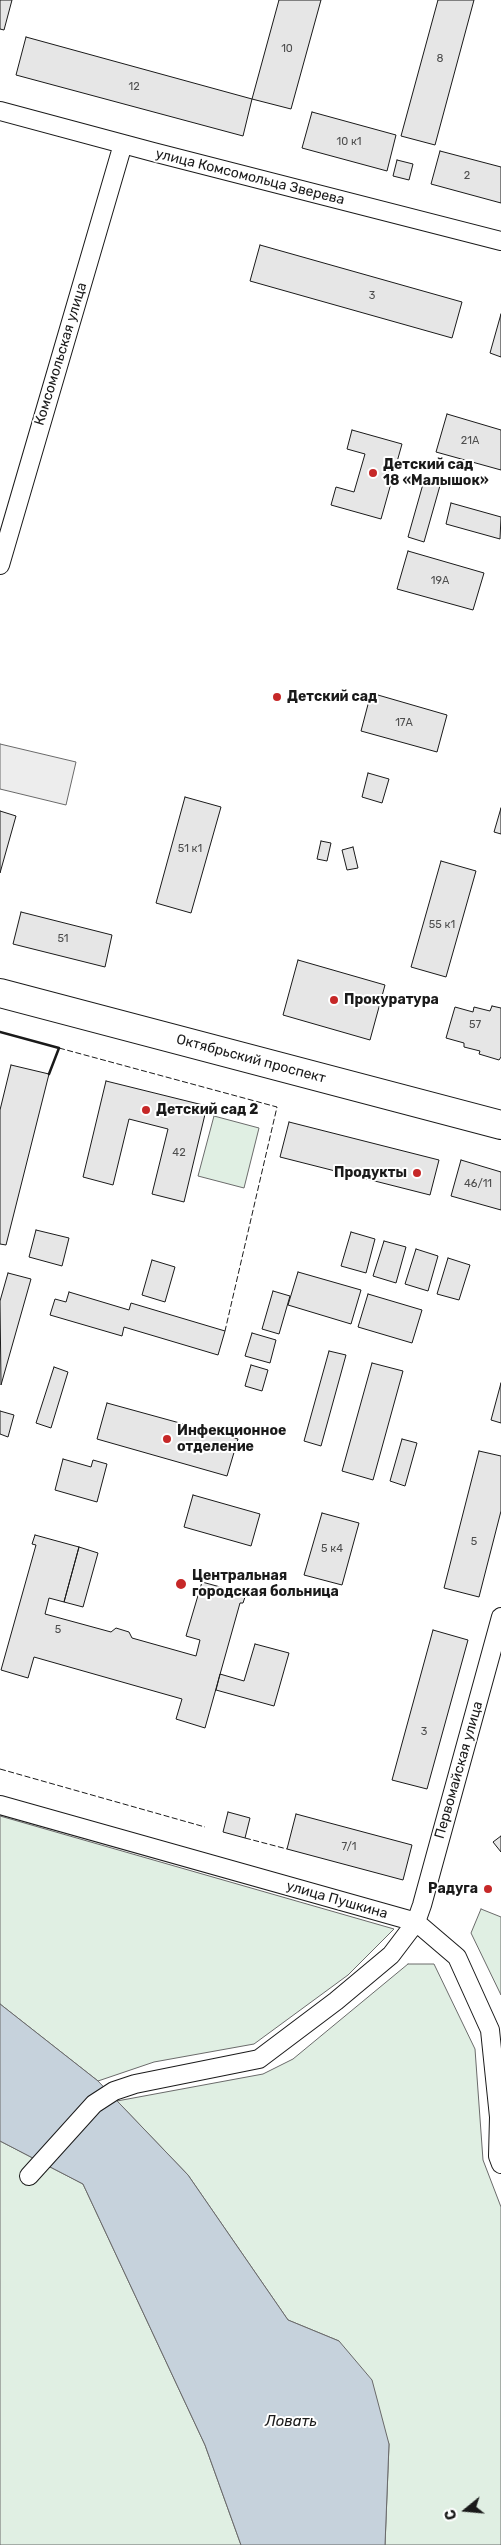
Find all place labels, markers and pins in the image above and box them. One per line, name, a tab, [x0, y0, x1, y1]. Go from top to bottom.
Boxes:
place label: Детский сад 18 «Малышок»	[383, 457, 489, 490]
marker: Детский сад 18 «Малышок»	[367, 467, 379, 479]
place label: Детский сад	[287, 689, 377, 705]
marker: Детский сад	[271, 691, 283, 703]
place label: Прокуратура	[344, 992, 439, 1008]
marker: Прокуратура	[328, 994, 340, 1006]
place label: Детский сад 2	[156, 1102, 258, 1118]
marker: Детский сад 2	[140, 1104, 152, 1116]
place label: Продукты	[334, 1165, 407, 1181]
marker: Продукты	[411, 1167, 423, 1179]
place label: Инфекционное отделение	[177, 1423, 286, 1455]
marker: Инфекционное отделение	[161, 1433, 173, 1445]
place label: Центральная городская больница	[192, 1568, 339, 1600]
marker: Центральная городская больница	[174, 1577, 188, 1591]
place label: Радуга	[428, 1881, 478, 1897]
marker: Радуга	[482, 1883, 494, 1895]

